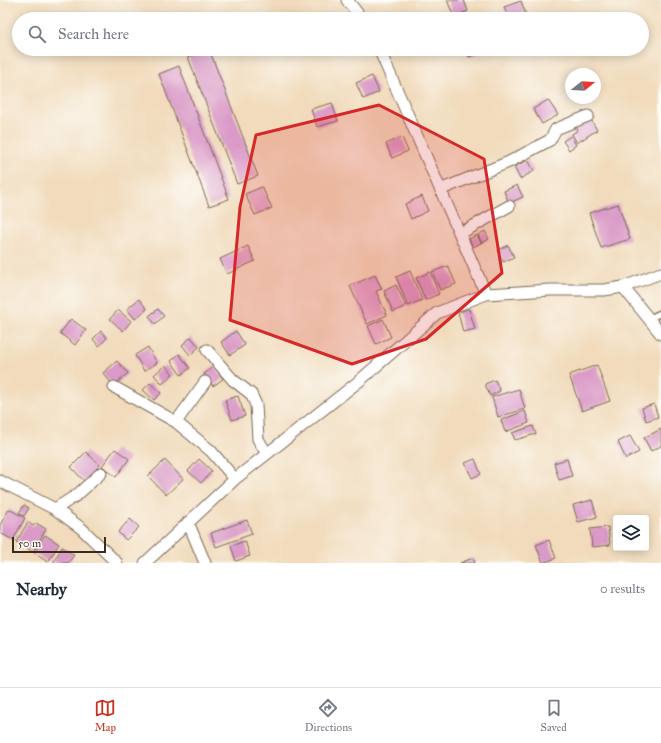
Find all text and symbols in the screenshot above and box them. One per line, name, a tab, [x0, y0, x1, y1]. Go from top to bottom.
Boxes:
search box	[12, 12, 649, 56]
icon: search	[26, 23, 48, 45]
text: Search here	[58, 25, 129, 43]
north arrow	[565, 68, 601, 104]
map controls	[613, 515, 649, 551]
button: layers	[613, 515, 649, 551]
scale bar	[12, 535, 106, 554]
text: 50 m	[18, 537, 41, 550]
text: Nearby	[16, 579, 67, 600]
text: 0 results	[600, 581, 645, 597]
tab: Map	[94, 697, 116, 734]
tab: Directions	[305, 697, 352, 734]
tab: Saved	[541, 697, 567, 734]

